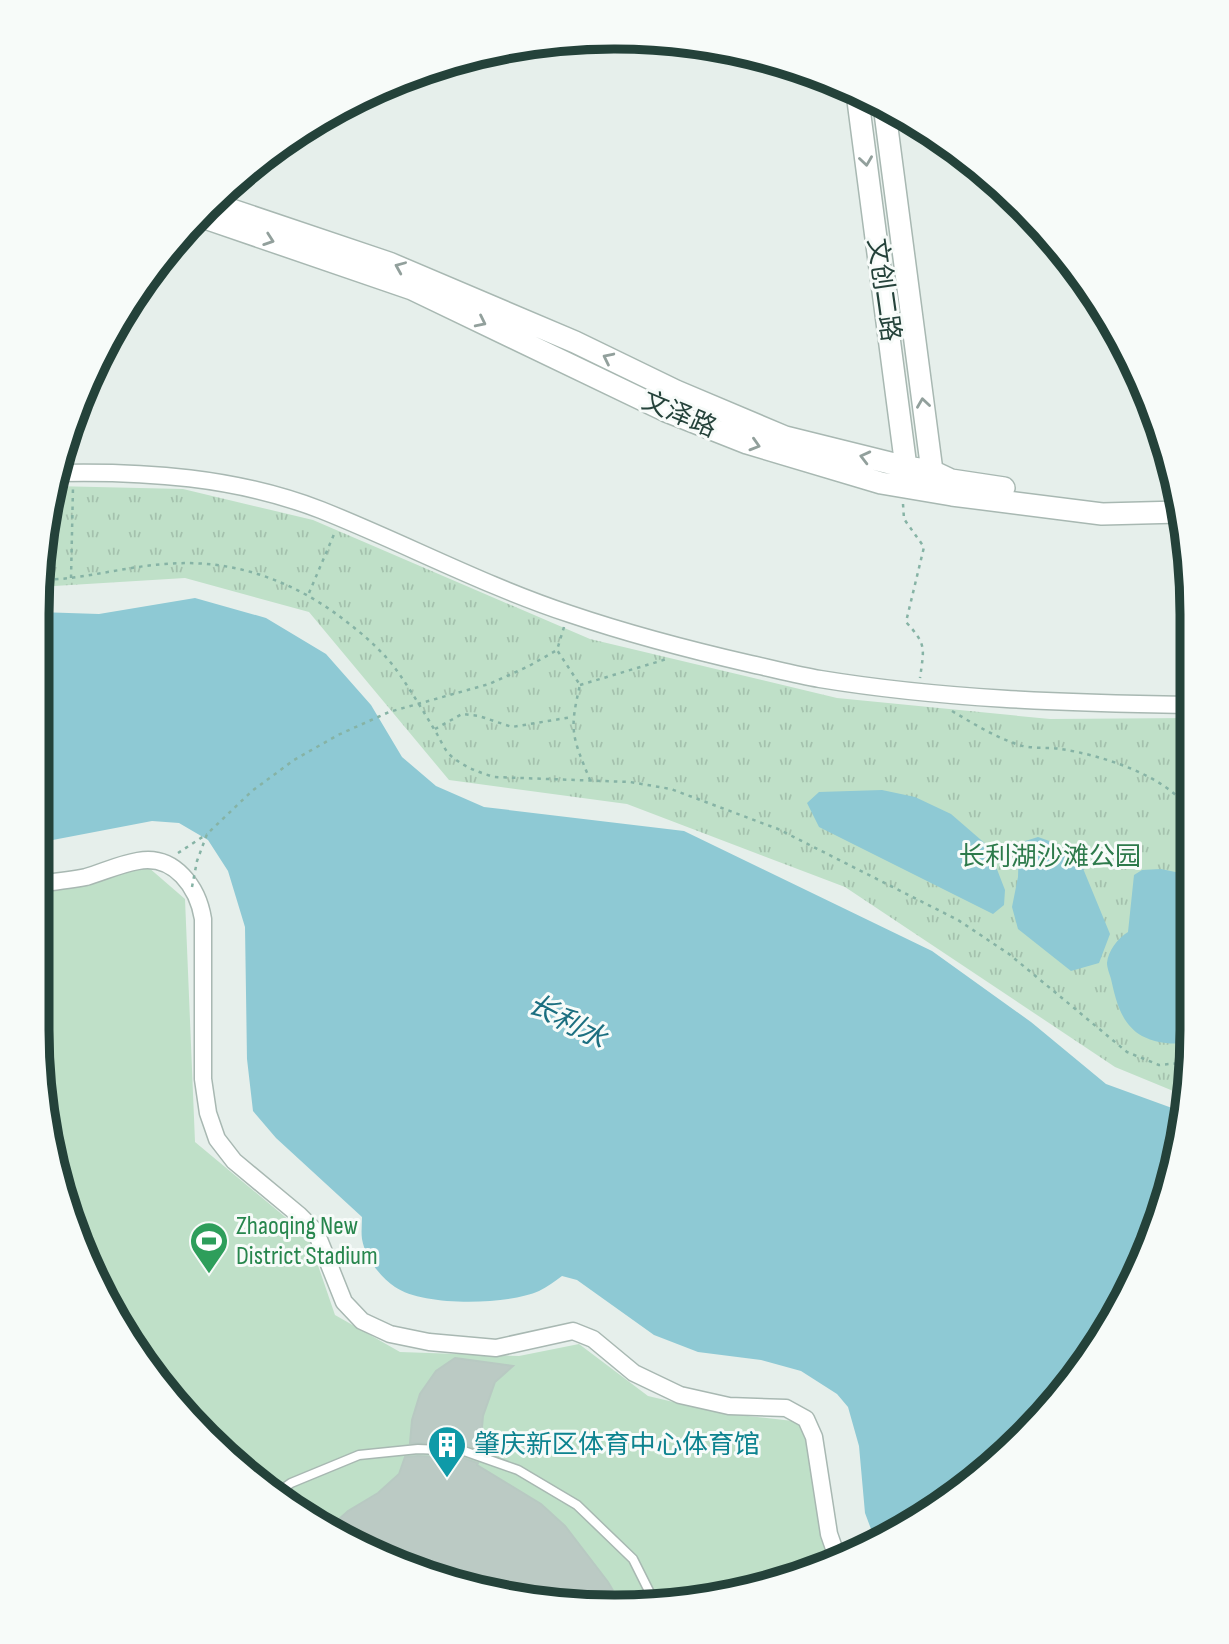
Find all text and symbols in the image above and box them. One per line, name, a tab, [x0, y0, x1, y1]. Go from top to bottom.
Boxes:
one-way arrow	[858, 155, 873, 167]
one-way arrow	[263, 232, 275, 246]
street label: 文创二路	[860, 236, 906, 344]
one-way arrow	[394, 261, 407, 275]
one-way arrow	[474, 314, 486, 328]
one-way arrow	[603, 352, 615, 366]
street label: 文泽路	[637, 385, 721, 445]
one-way arrow	[916, 397, 931, 409]
one-way arrow	[749, 437, 761, 451]
one-way arrow	[859, 450, 871, 465]
park label: 长利湖沙滩公园	[959, 842, 1141, 873]
water label: 长利水	[522, 988, 614, 1057]
place label: Zhaoqing New District Stadium	[236, 1211, 378, 1272]
sports icon: Zhaoqing New District Stadium	[188, 1220, 230, 1275]
building icon: 肇庆新区体育中心体育馆	[426, 1424, 468, 1479]
place label: 肇庆新区体育中心体育馆	[474, 1430, 760, 1461]

